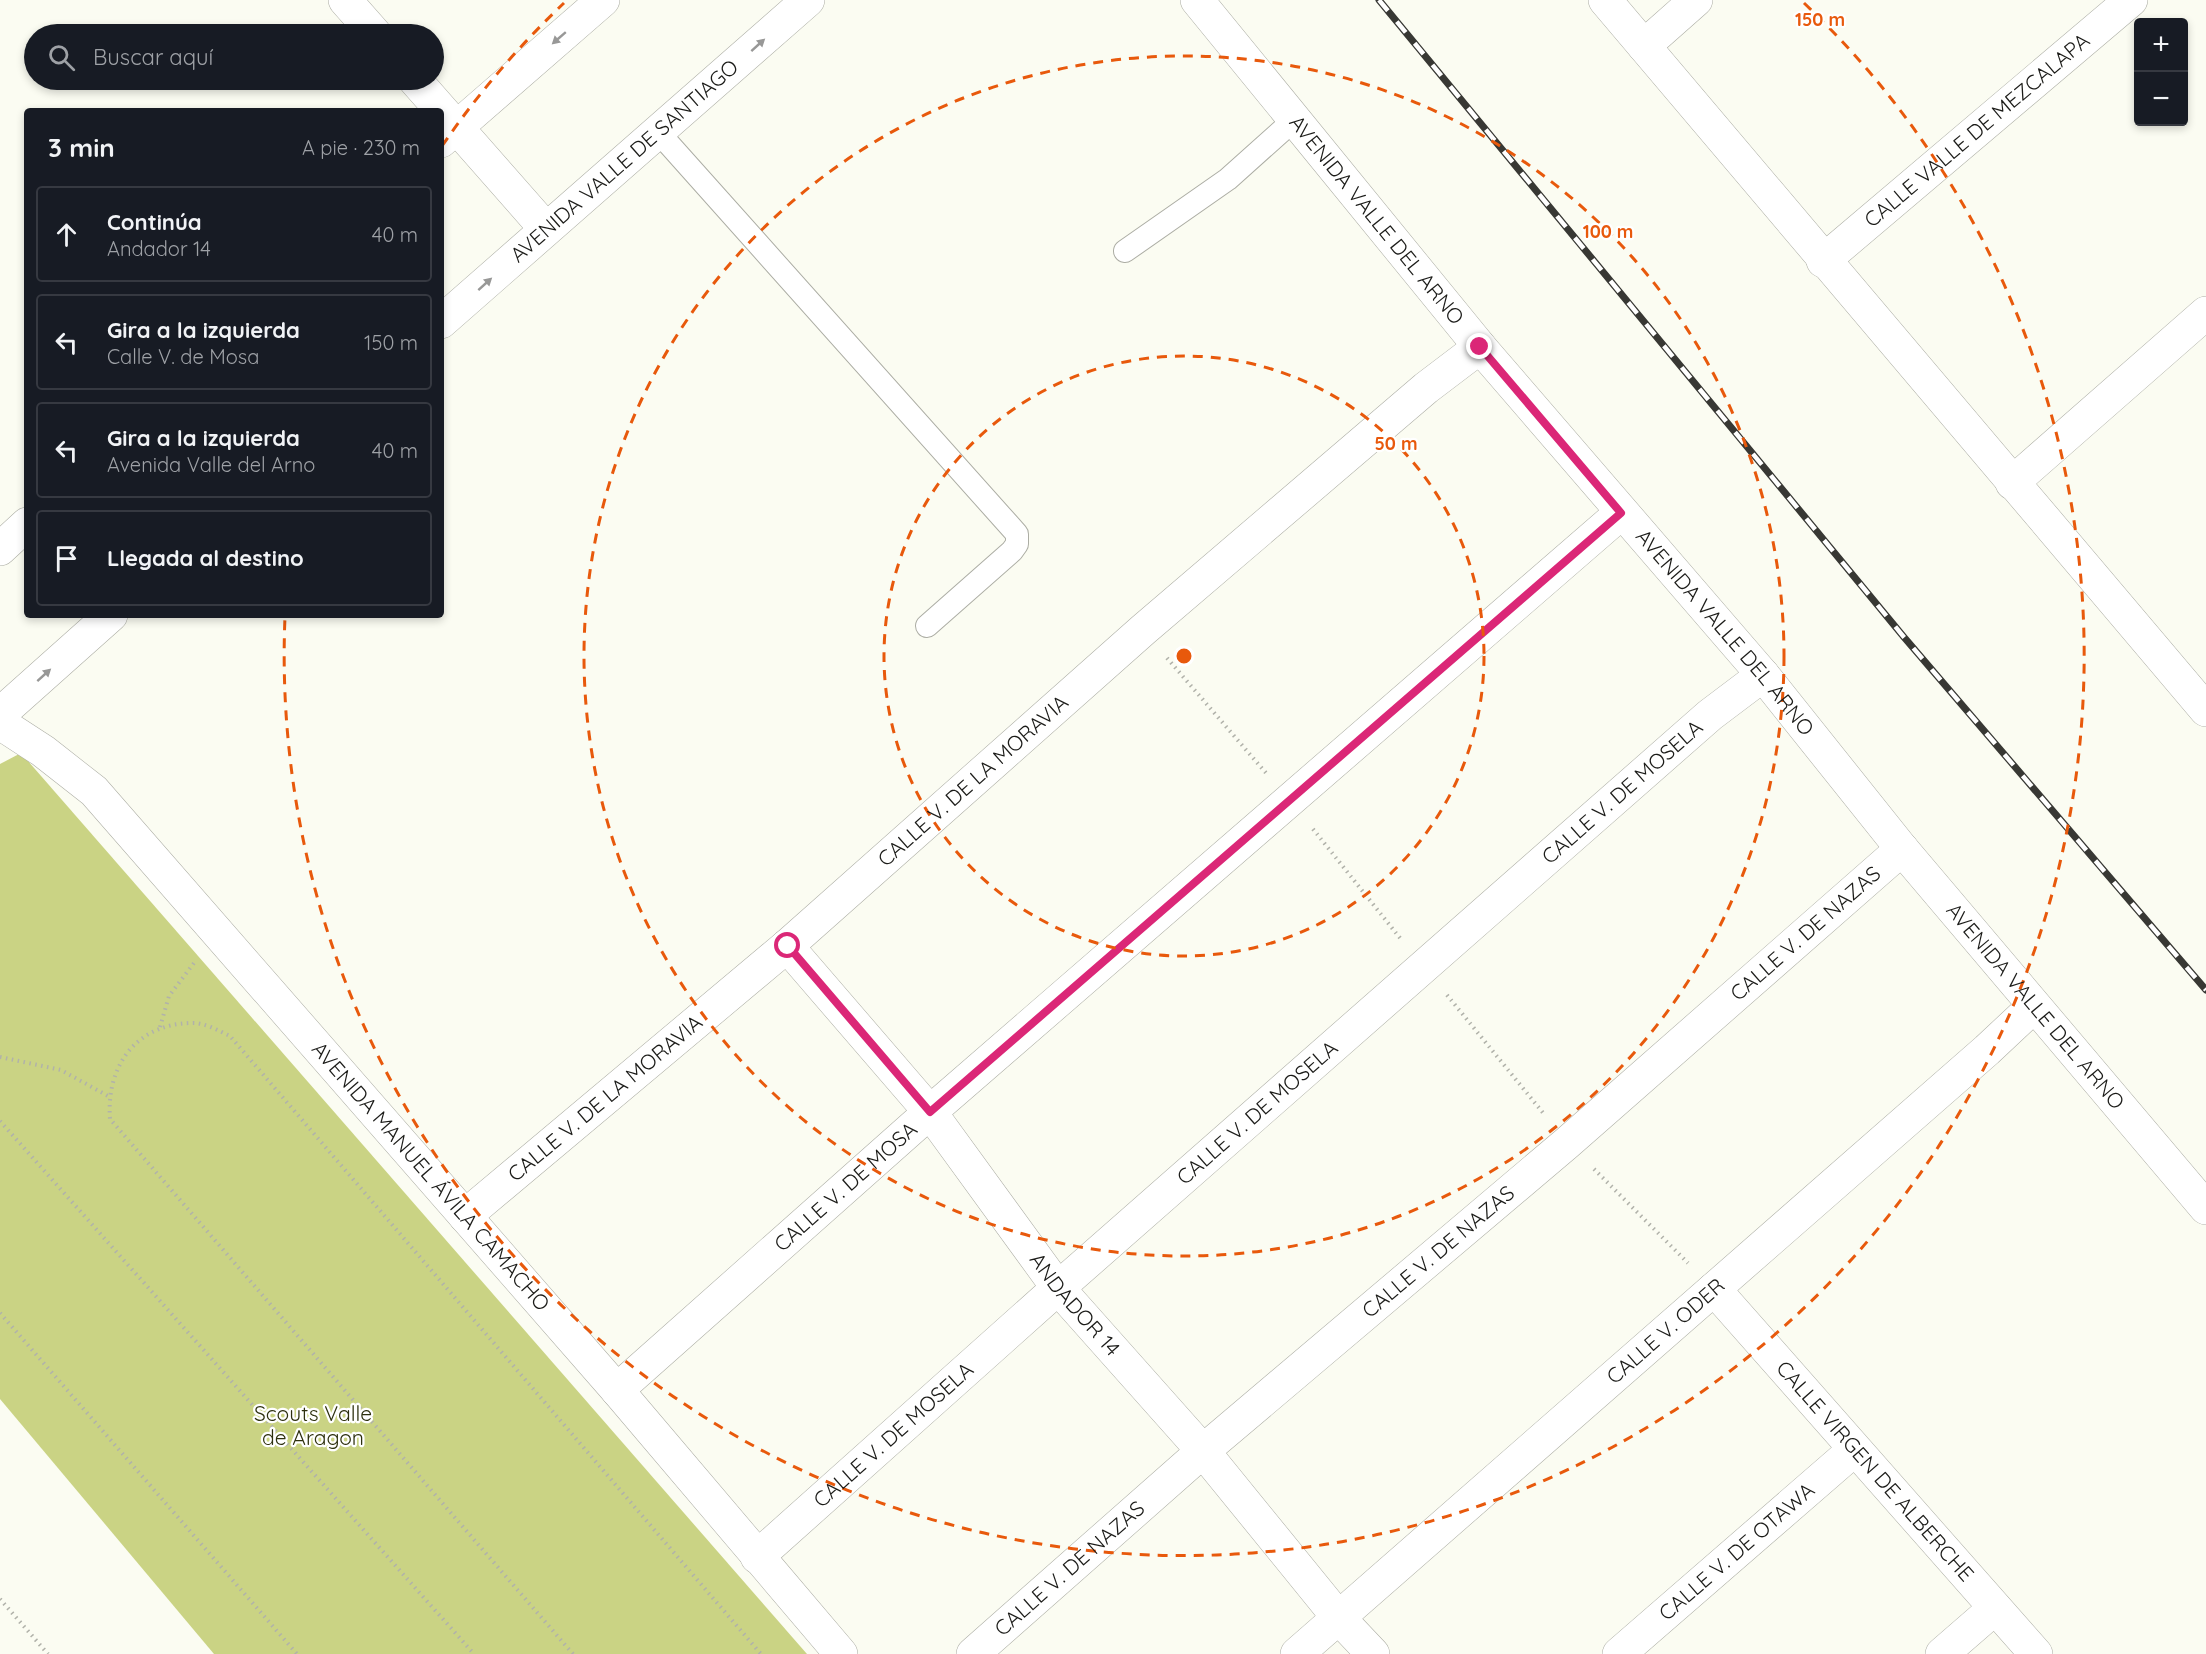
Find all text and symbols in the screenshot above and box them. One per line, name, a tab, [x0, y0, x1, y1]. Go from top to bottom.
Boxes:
text: 150 m	[1795, 8, 1845, 31]
map controls	[2134, 18, 2188, 126]
button: +	[2134, 18, 2188, 72]
search box	[24, 24, 444, 90]
street label: CALLE VALLE DE MEZCALAPA	[1859, 27, 2094, 232]
one-way arrow	[552, 31, 567, 44]
one-way arrow	[750, 39, 765, 52]
icon: search	[45, 41, 78, 74]
text: Buscar aquí	[93, 43, 213, 71]
street label: AVENIDA VALLE DE SANTIAGO	[504, 53, 743, 267]
button: −	[2134, 72, 2188, 126]
street label: AVENIDA VALLE DEL ARNO	[1284, 110, 1470, 329]
text: 3 min	[48, 131, 115, 164]
text: A pie · 230 m	[302, 135, 420, 160]
text: Continúa	[107, 208, 202, 236]
icon: ahead	[50, 218, 83, 251]
text: 100 m	[1583, 220, 1633, 243]
text: 40 m	[372, 222, 418, 247]
text: Andador 14	[107, 236, 211, 261]
one-way arrow	[477, 278, 492, 291]
text: Gira a la izquierda	[107, 316, 300, 344]
icon: left	[50, 326, 83, 359]
text: 150 m	[364, 330, 418, 355]
route end	[1466, 333, 1492, 359]
text: Calle V. de Mosa	[107, 344, 259, 369]
text: Gira a la izquierda	[107, 424, 300, 452]
text: 50 m	[1374, 432, 1418, 455]
icon: left	[50, 434, 83, 467]
text: 40 m	[372, 438, 418, 463]
text: Avenida Valle del Arno	[107, 452, 315, 477]
street label: AVENIDA VALLE DEL ARNO	[1631, 523, 1820, 740]
icon: arrive	[50, 542, 83, 575]
text: Llegada al destino	[107, 544, 304, 572]
centre of rings	[1174, 646, 1194, 666]
one-way arrow	[36, 669, 51, 682]
street label: CALLE V. DE LA MORAVIA	[872, 689, 1073, 872]
street label: CALLE V. DE MOSELA	[1536, 714, 1708, 869]
street label: CALLE V. DE NAZAS	[1724, 860, 1885, 1006]
street label: AVENIDA VALLE DEL ARNO	[1941, 897, 2131, 1114]
route start	[774, 932, 800, 958]
street label: CALLE V. DE LA MORAVIA	[502, 1009, 707, 1187]
street label: CALLE V. DE MOSELA	[1171, 1034, 1342, 1190]
street label: AVENIDA MANUEL ÁVILA CAMACHO	[307, 1036, 556, 1316]
street label: CALLE V. DE MOSA	[768, 1116, 922, 1256]
street label: CALLE V. DE NAZAS	[1356, 1179, 1519, 1323]
street label: ANDADOR 14	[1025, 1247, 1126, 1361]
street label: CALLE V. ODER	[1601, 1272, 1729, 1389]
street label: CALLE VIRGEN DE ALBERCHE	[1771, 1355, 1980, 1586]
street label: CALLE V. DE MOSELA	[807, 1356, 978, 1513]
park label: Scouts Valle de Aragon	[254, 1400, 372, 1450]
street label: CALLE V. DE OTAWA	[1653, 1476, 1819, 1626]
street label: CALLE V. DE NAZAS	[989, 1495, 1149, 1641]

